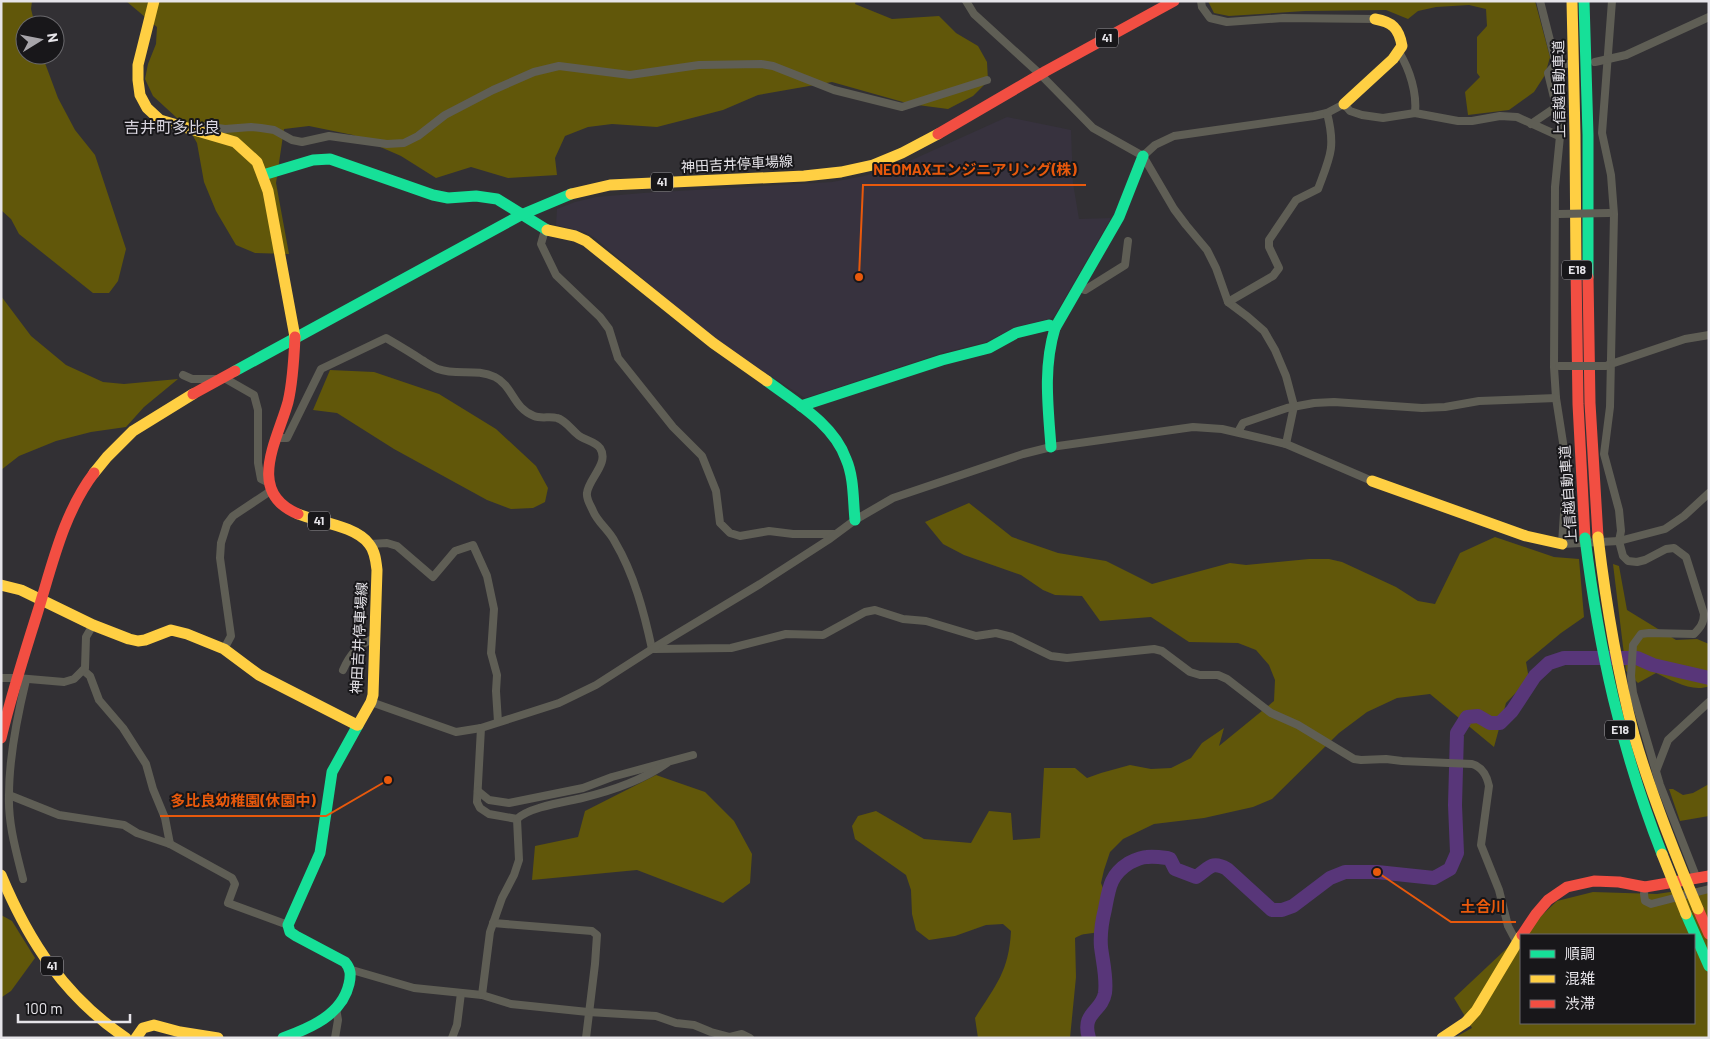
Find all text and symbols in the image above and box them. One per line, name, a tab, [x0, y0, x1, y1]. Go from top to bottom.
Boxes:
north arrow	[15, 15, 65, 65]
road number: 41	[1096, 28, 1118, 48]
text: N	[44, 32, 62, 44]
street label: 上信越自動車道	[1549, 40, 1568, 138]
district label: 吉井町多比良	[124, 117, 220, 136]
street label: 神田吉井停車場線	[681, 152, 793, 175]
callout: NEOMAXエンジニアリング(株)	[863, 155, 1086, 185]
text: NEOMAXエンジニアリング(株)	[873, 160, 1078, 178]
road number: 41	[651, 172, 673, 192]
road number: E18	[1562, 260, 1592, 280]
street label: 上信越自動車道	[1556, 445, 1579, 544]
road number: 41	[308, 512, 330, 530]
street label: 神田吉井停車場線	[347, 582, 370, 694]
road number: E18	[1605, 720, 1635, 740]
callout: 多比良幼稚園(休園中)	[160, 786, 326, 816]
text: 多比良幼稚園(休園中)	[170, 791, 316, 809]
callout: 土合川	[1451, 892, 1516, 922]
text: 土合川	[1460, 897, 1506, 915]
legend	[1520, 934, 1695, 1024]
text: 順調	[1565, 944, 1595, 962]
road number: 41	[41, 956, 63, 976]
text: 混雑	[1565, 969, 1595, 987]
scale bar	[18, 992, 130, 1024]
text: 渋滞	[1565, 994, 1595, 1012]
text: 100 m	[25, 999, 63, 1017]

